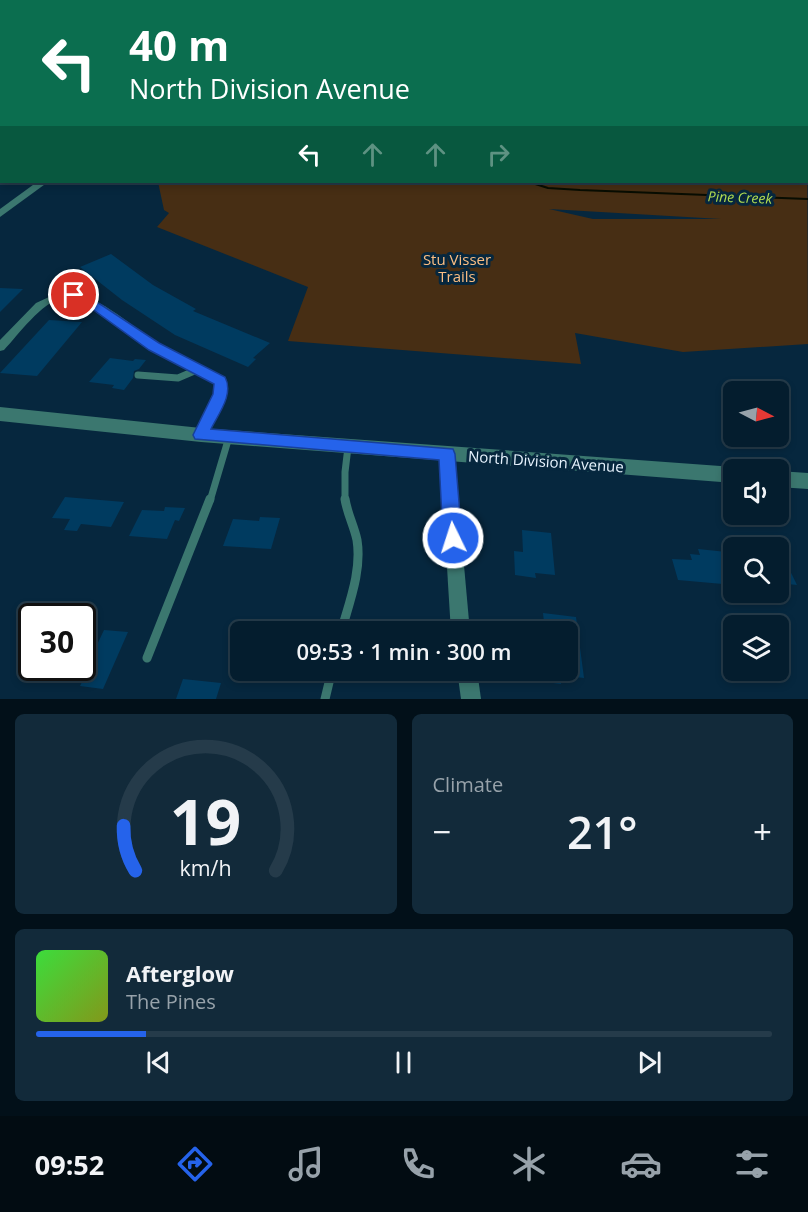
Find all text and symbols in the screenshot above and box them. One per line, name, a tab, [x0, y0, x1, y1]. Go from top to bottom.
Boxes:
text: 40 m	[129, 16, 229, 73]
icon: left	[30, 24, 108, 102]
text: North Division Avenue	[129, 70, 410, 107]
icon: left	[293, 138, 326, 171]
icon: ahead	[356, 138, 389, 171]
icon: ahead	[419, 138, 452, 171]
icon: right	[482, 138, 515, 171]
water label: Pine Creek	[707, 186, 774, 208]
park label: Stu Visser Trails	[423, 249, 491, 286]
pin	[48, 269, 99, 320]
icon: arrive	[57, 278, 90, 311]
north arrow	[723, 381, 789, 447]
map controls	[723, 381, 789, 681]
street label: North Division Avenue	[467, 446, 625, 476]
button: sound	[723, 459, 789, 525]
position arrow	[421, 506, 485, 570]
button: search	[723, 537, 789, 603]
speed limit sign: 30	[18, 603, 96, 681]
button: layers	[723, 615, 789, 681]
text: 09:53 · 1 min · 300 m	[296, 636, 512, 666]
text: Climate	[433, 771, 503, 798]
text: 19	[170, 778, 241, 863]
text: 21°	[567, 801, 638, 862]
text: −	[433, 809, 451, 854]
text: +	[753, 809, 772, 854]
text: km/h	[180, 853, 232, 882]
text: Afterglow	[126, 958, 234, 988]
text: The Pines	[126, 988, 216, 1015]
icon: previous	[142, 1046, 175, 1079]
icon: pause	[387, 1046, 420, 1079]
icon: next	[633, 1046, 666, 1079]
icon: directions	[174, 1143, 216, 1185]
icon: music	[285, 1143, 327, 1185]
icon: phone	[397, 1143, 439, 1185]
icon: climate	[508, 1143, 550, 1185]
icon: car	[620, 1143, 662, 1185]
icon: filters	[731, 1143, 773, 1185]
text: 09:52	[35, 1146, 104, 1183]

